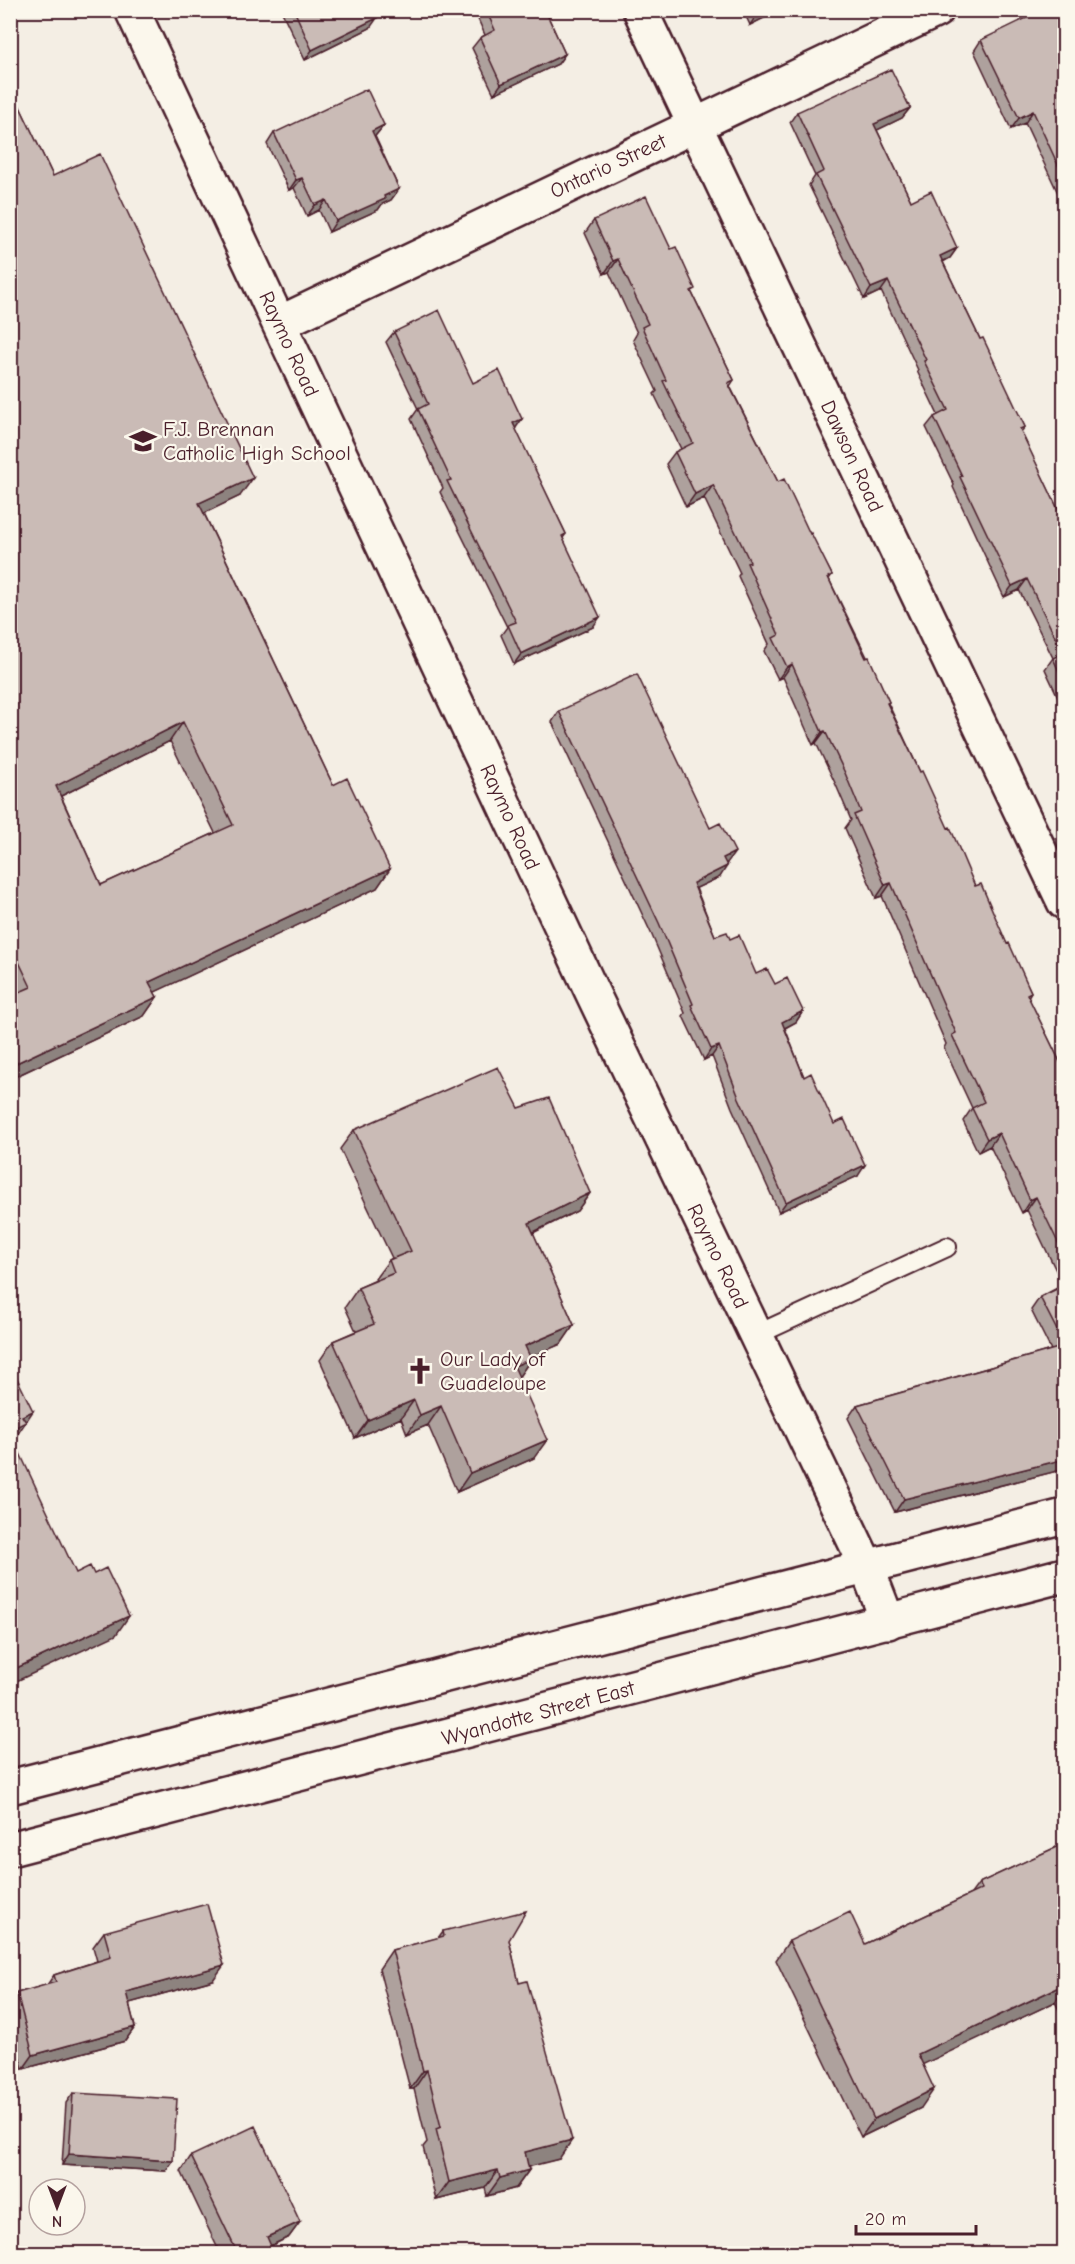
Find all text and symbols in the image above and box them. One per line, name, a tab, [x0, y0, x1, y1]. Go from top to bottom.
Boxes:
street label: Ontario Street	[546, 128, 671, 203]
street label: Raymo Road	[254, 288, 324, 400]
street label: Dawson Road	[816, 396, 888, 516]
place label: F.J. Brennan Catholic High School	[163, 417, 351, 465]
school or university icon: F.J. Brennan Catholic High School	[128, 426, 158, 456]
street label: Raymo Road	[475, 761, 545, 873]
street label: Raymo Road	[682, 1200, 754, 1312]
place label: Our Lady of Guadeloupe	[440, 1347, 546, 1395]
church icon: Our Lady of Guadeloupe	[405, 1356, 435, 1386]
street label: Wyandotte Street East	[439, 1675, 638, 1750]
north arrow	[27, 2177, 87, 2237]
scale bar	[856, 2198, 976, 2236]
text: 20 m	[865, 2209, 906, 2230]
text: N	[52, 2212, 62, 2230]

